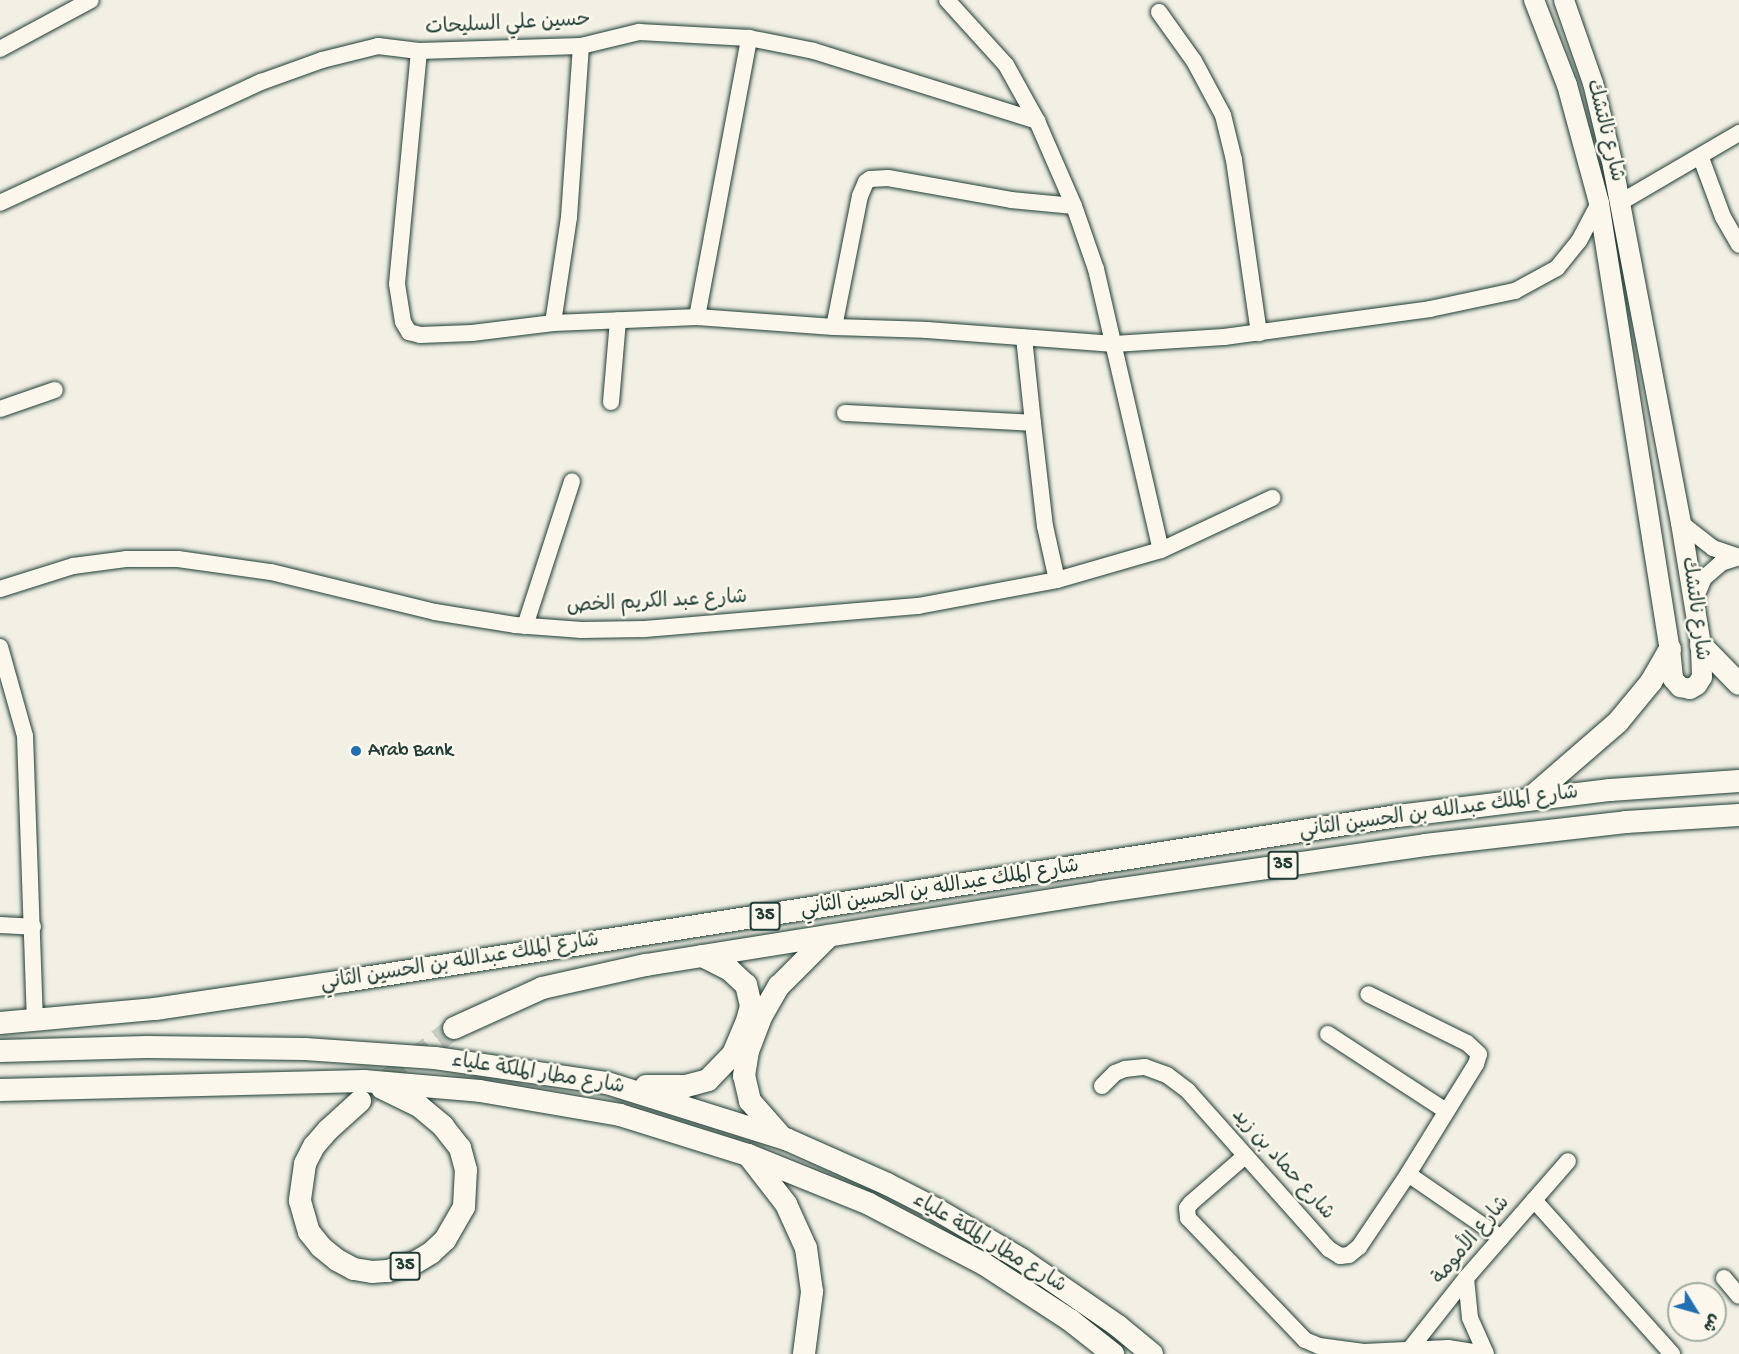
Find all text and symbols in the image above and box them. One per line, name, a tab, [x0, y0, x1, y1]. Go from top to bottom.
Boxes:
street label: حسين علي السليحات	[425, 9, 591, 41]
street label: شارع نالتشك	[1580, 77, 1628, 185]
street label: شارع نالتشك	[1675, 556, 1713, 662]
street label: شارع عبد الكريم الخص	[566, 586, 748, 620]
place label: Arab Bank	[368, 739, 453, 763]
marker: Arab Bank	[349, 744, 363, 758]
street label: شارع الملك عبدالله بن الحسين الثاني	[1298, 782, 1580, 844]
road number: 35	[1266, 850, 1300, 880]
street label: شارع الملك عبدالله بن الحسين الثاني	[799, 855, 1081, 923]
road number: 35	[748, 901, 782, 931]
street label: شارع الملك عبدالله بن الحسين الثاني	[319, 929, 601, 997]
street label: شارع مطار الملكة علياء	[450, 1049, 626, 1101]
street label: شارع حماد بن زيد	[1226, 1104, 1338, 1226]
street label: شارع مطار الملكة علياء	[908, 1189, 1070, 1299]
street label: شارع الأمومة	[1428, 1192, 1516, 1290]
road number: 35	[388, 1251, 422, 1281]
north arrow	[1667, 1282, 1727, 1342]
text: ش	[1697, 1309, 1723, 1335]

